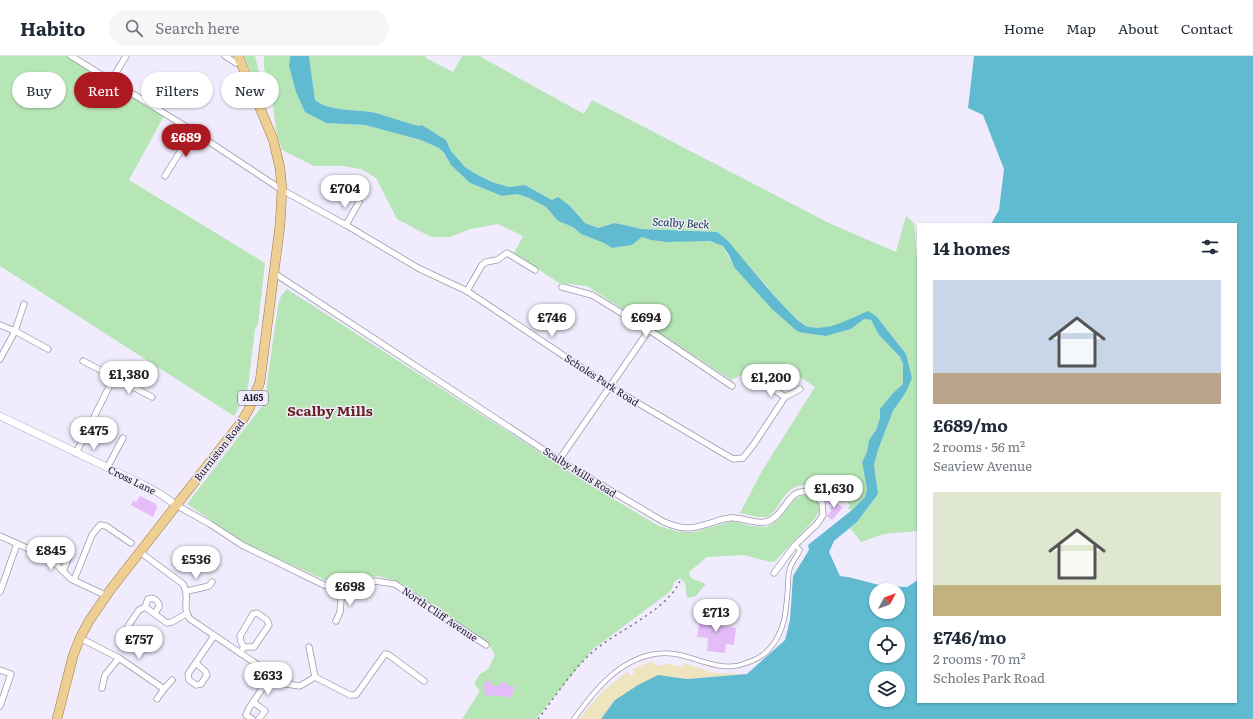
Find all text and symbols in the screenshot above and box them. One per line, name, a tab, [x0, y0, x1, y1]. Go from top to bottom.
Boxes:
search box	[109, 10, 389, 46]
text: Habito	[20, 14, 85, 42]
text: Search here	[155, 16, 239, 39]
icon: search	[123, 17, 145, 39]
text: Home	[1004, 18, 1044, 38]
text: Map	[1066, 18, 1096, 38]
text: About	[1118, 18, 1159, 38]
text: Contact	[1181, 18, 1233, 38]
chip: Buy	[12, 72, 66, 108]
chip: Rent	[74, 72, 133, 108]
chip: Filters	[141, 72, 213, 108]
chip: New	[221, 72, 279, 108]
pin: £689	[162, 124, 210, 158]
text: £689	[171, 127, 201, 146]
pin: £704	[321, 175, 369, 209]
text: £704	[330, 178, 360, 197]
water label: Scalby Beck	[652, 213, 710, 231]
text: 14 homes	[933, 235, 1010, 260]
icon: filters	[1199, 236, 1221, 258]
pin: £746	[528, 304, 576, 338]
pin: £694	[622, 304, 670, 338]
icon: home	[1041, 306, 1113, 378]
text: £746	[537, 307, 567, 326]
text: £694	[631, 307, 661, 326]
street label: Scholes Park Road	[562, 350, 642, 409]
pin: £1,380	[96, 361, 162, 395]
text: £1,380	[109, 364, 149, 383]
pin: £1,200	[738, 364, 804, 398]
text: £1,200	[751, 367, 791, 386]
road number: A165	[238, 391, 268, 405]
district label: Scalby Mills	[287, 400, 373, 420]
text: £689/mo	[933, 412, 1008, 437]
street label: Burniston Road	[190, 416, 248, 484]
pin: £475	[70, 417, 118, 451]
text: £475	[79, 420, 109, 439]
text: 2 rooms · 56 m²	[933, 437, 1025, 456]
street label: Scalby Mills Road	[541, 443, 620, 500]
text: Seaview Avenue	[933, 456, 1032, 475]
street label: Cross Lane	[106, 461, 159, 498]
pin: £1,630	[801, 475, 867, 509]
text: £1,630	[814, 478, 854, 497]
icon: home	[1041, 518, 1113, 590]
pin: £845	[27, 537, 75, 571]
text: £845	[36, 540, 66, 559]
pin: £536	[172, 546, 220, 580]
text: £536	[181, 549, 211, 568]
pin: £698	[326, 573, 374, 607]
text: £698	[335, 576, 365, 595]
street label: North Cliff Avenue	[399, 583, 481, 645]
north arrow	[869, 583, 905, 619]
map controls	[869, 583, 905, 707]
pin: £713	[692, 599, 740, 633]
text: £713	[702, 602, 730, 621]
text: £746/mo	[933, 624, 1006, 649]
pin: £757	[115, 626, 163, 660]
button: locate	[869, 627, 905, 663]
text: £757	[125, 629, 153, 648]
text: 2 rooms · 70 m²	[933, 649, 1026, 668]
pin: £633	[244, 662, 292, 696]
text: £633	[253, 665, 283, 684]
text: Scholes Park Road	[933, 668, 1045, 687]
button: layers	[869, 671, 905, 707]

